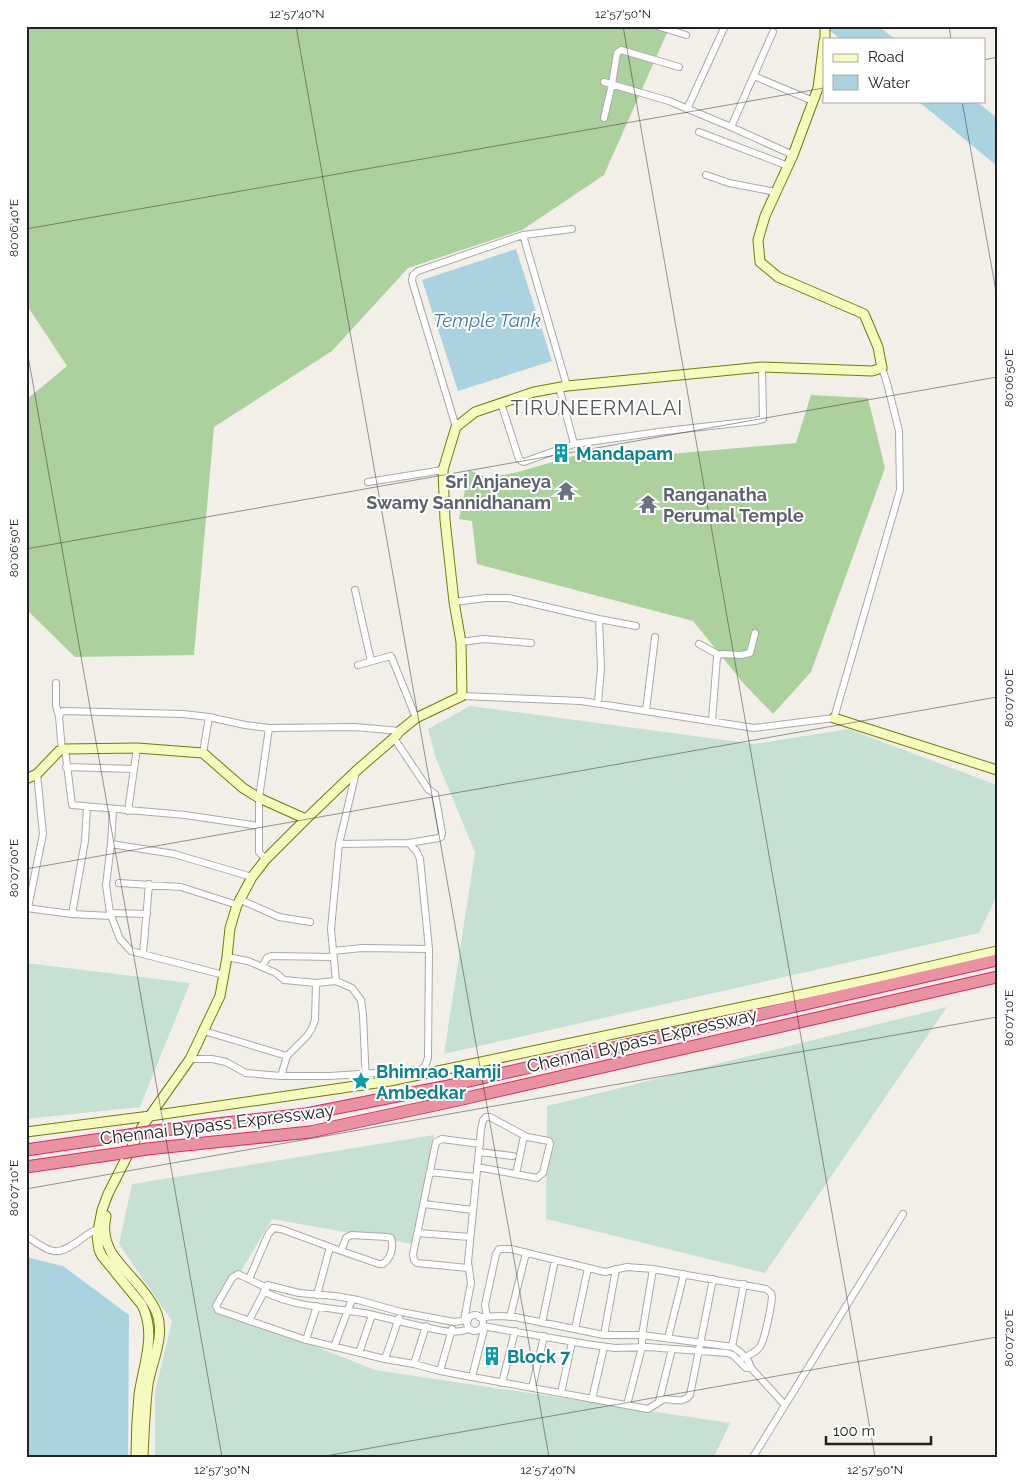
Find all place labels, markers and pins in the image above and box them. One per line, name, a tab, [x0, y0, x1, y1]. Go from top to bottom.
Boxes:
building icon: Mandapam	[550, 442, 572, 464]
place label: Mandapam	[576, 443, 673, 464]
place label: Sri Anjaneya Swamy Sannidhanam	[366, 471, 551, 513]
temple icon: Sri Anjaneya Swamy Sannidhanam	[555, 480, 577, 502]
place label: Ranganatha Perumal Temple	[663, 484, 804, 526]
temple icon: Ranganatha Perumal Temple	[637, 493, 659, 515]
place label: Bhimrao Ramji Ambedkar	[376, 1061, 501, 1103]
place icon: Bhimrao Ramji Ambedkar	[350, 1070, 372, 1092]
building icon: Block 7	[481, 1345, 503, 1367]
place label: Block 7	[507, 1346, 571, 1367]

